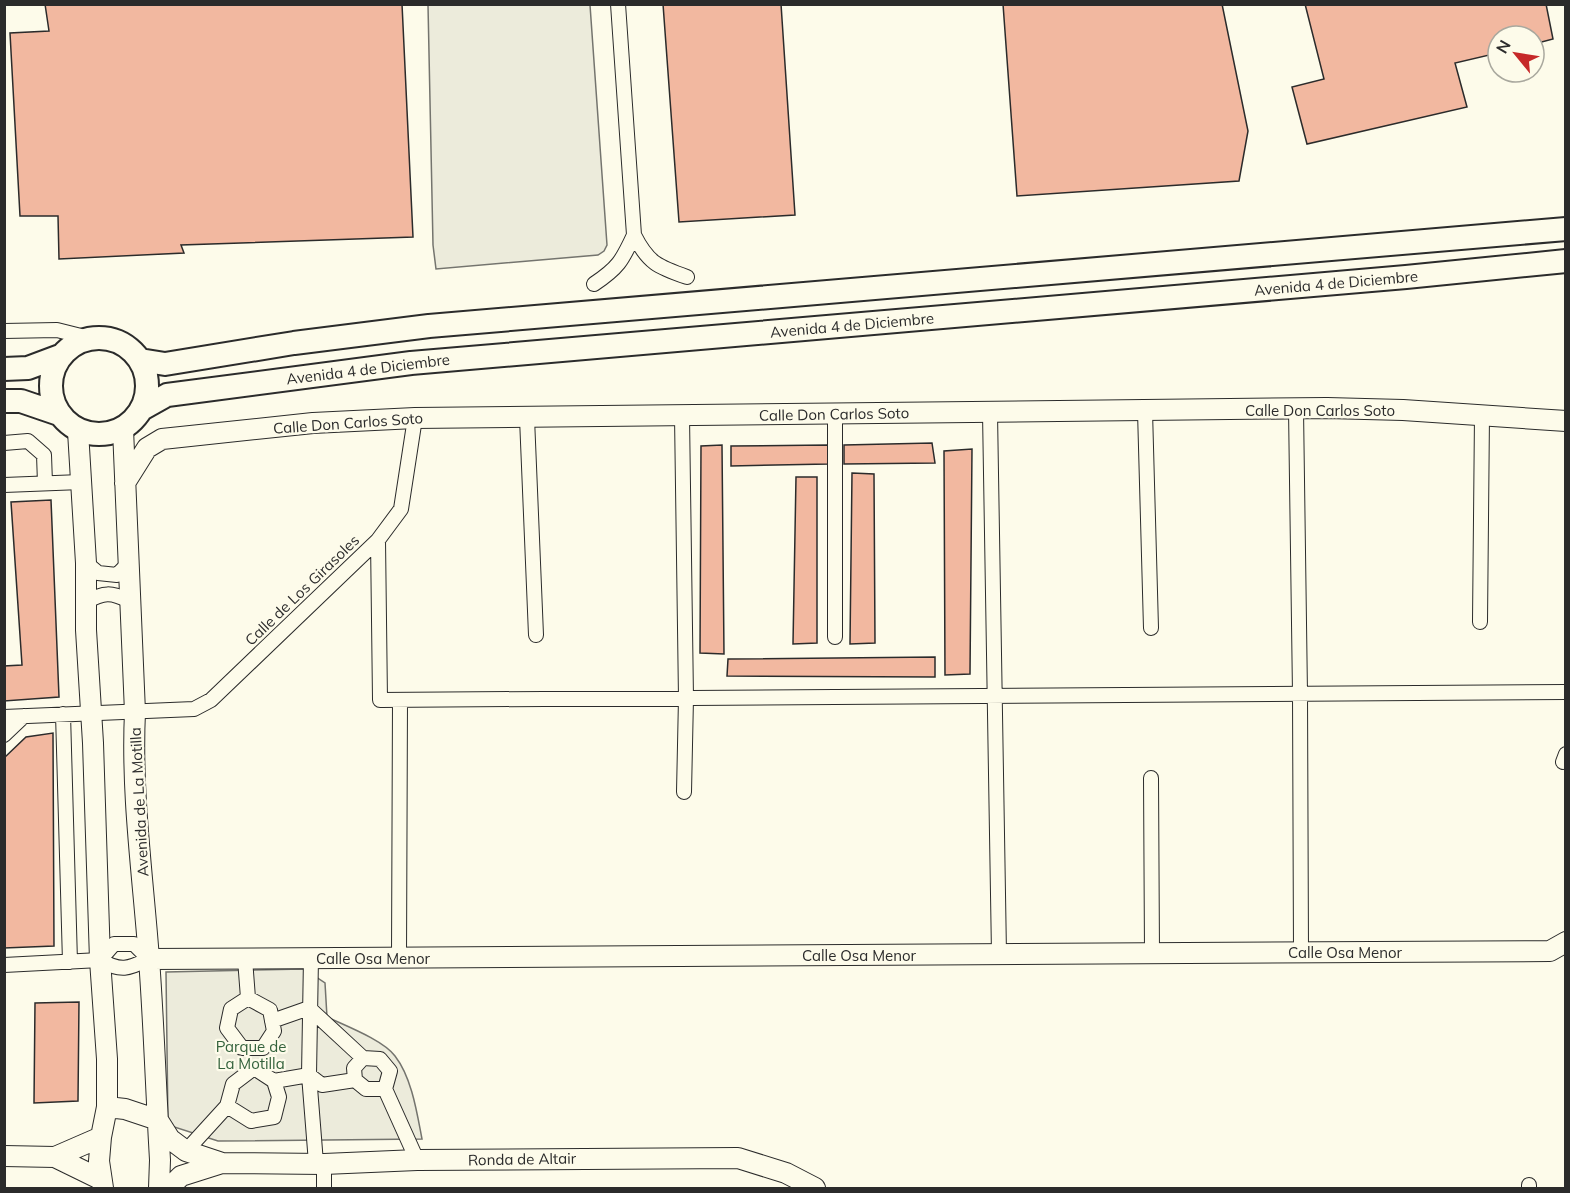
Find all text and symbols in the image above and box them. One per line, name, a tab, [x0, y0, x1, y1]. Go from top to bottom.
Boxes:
north arrow	[1486, 24, 1546, 84]
text: N	[1491, 36, 1515, 57]
street label: Avenida 4 de Diciembre	[1253, 266, 1419, 300]
street label: Avenida 4 de Diciembre	[769, 308, 935, 342]
street label: Avenida 4 de Diciembre	[285, 350, 451, 388]
street label: Calle Don Carlos Soto	[1245, 401, 1395, 420]
street label: Calle Don Carlos Soto	[759, 403, 909, 425]
street label: Calle Don Carlos Soto	[272, 408, 424, 438]
street label: Calle de Los Girasoles	[241, 531, 363, 649]
street label: Avenida de La Motilla	[126, 727, 152, 877]
street label: Calle Osa Menor	[1288, 943, 1403, 962]
street label: Calle Osa Menor	[802, 946, 917, 965]
street label: Calle Osa Menor	[316, 949, 431, 968]
park label: Parque de La Motilla	[216, 1037, 286, 1073]
street label: Ronda de Altair	[468, 1149, 577, 1169]

